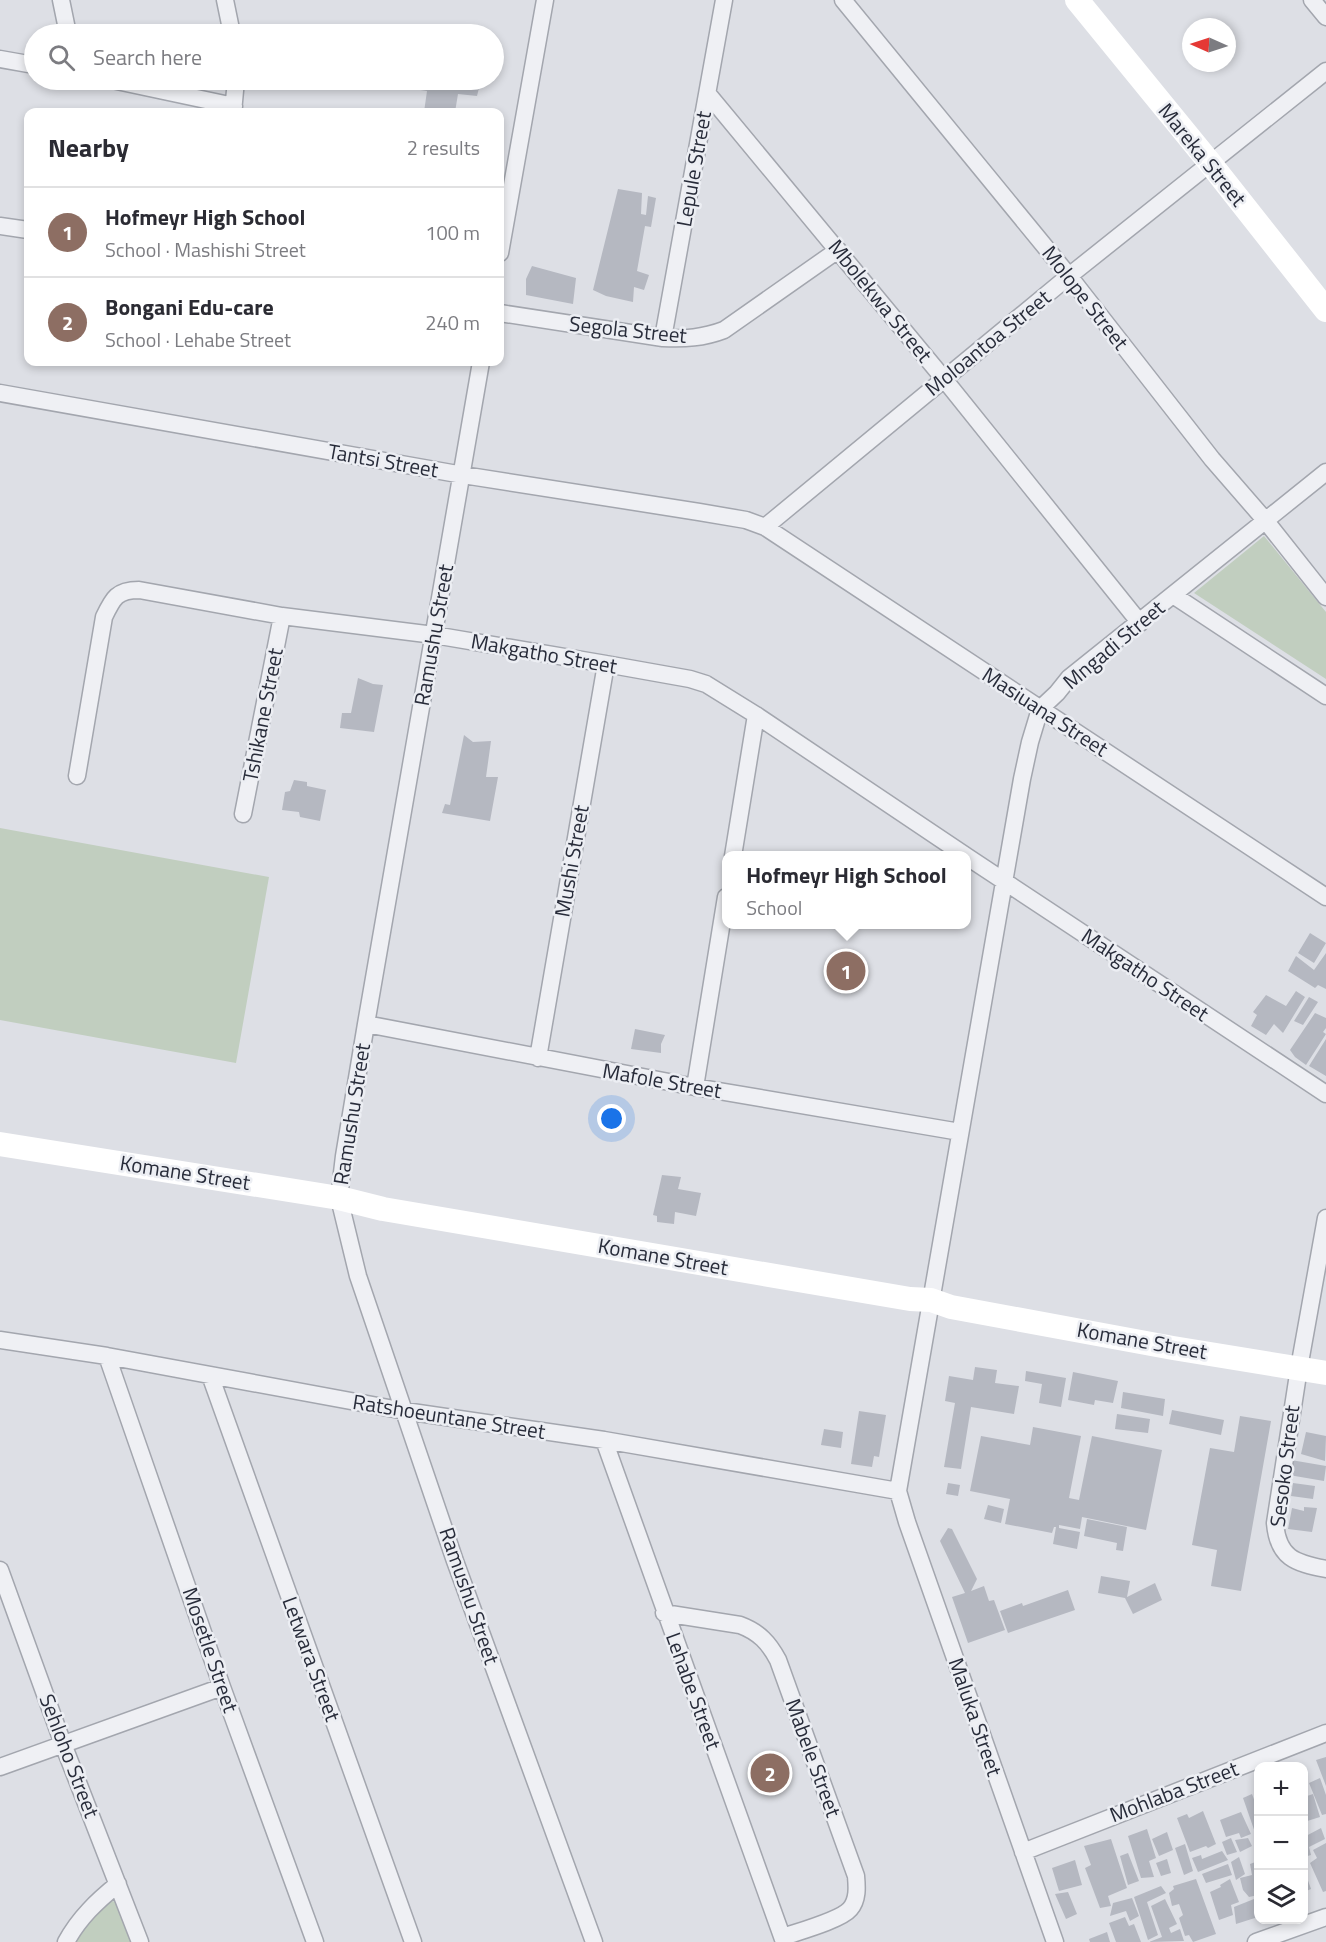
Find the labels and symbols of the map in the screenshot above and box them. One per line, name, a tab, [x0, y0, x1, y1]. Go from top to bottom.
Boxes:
north arrow	[1182, 18, 1236, 72]
street label: Mareka Street	[1151, 96, 1255, 214]
street label: Lepule Street	[667, 108, 719, 229]
street label: Mbolekwa Street	[821, 232, 941, 369]
street label: Molope Street	[1035, 238, 1137, 357]
street label: Moloantoa Street	[917, 281, 1058, 403]
street label: Segola Street	[568, 307, 689, 351]
street label: Tantsi Street	[326, 435, 441, 486]
street label: Ramushu Street	[405, 561, 461, 708]
street label: Mngadi Street	[1055, 591, 1172, 697]
street label: Makgatho Street	[469, 624, 620, 682]
street label: Tshikane Street	[233, 644, 291, 785]
street label: Masiuana Street	[976, 658, 1115, 764]
street label: Mushi Street	[545, 802, 597, 919]
street label: Makgatho Street	[1075, 920, 1216, 1029]
pin: 1	[826, 948, 866, 994]
street label: Ramushu Street	[324, 1040, 378, 1187]
street label: Mafole Street	[600, 1054, 725, 1106]
your location	[597, 1104, 626, 1133]
street label: Komane Street	[118, 1146, 253, 1198]
street label: Komane Street	[596, 1229, 731, 1283]
street label: Komane Street	[1075, 1313, 1210, 1367]
street label: Ratshoeuntane Street	[351, 1385, 548, 1447]
street label: Sesoko Street	[1261, 1403, 1307, 1529]
street label: Ramushu Street	[432, 1523, 509, 1669]
street label: Mosetle Street	[175, 1583, 248, 1717]
street label: Letwara Street	[275, 1592, 350, 1726]
street label: Lehabe Street	[658, 1628, 730, 1754]
street label: Maluka Street	[941, 1653, 1011, 1781]
street label: Sehloho Street	[32, 1689, 108, 1823]
street label: Mabele Street	[778, 1694, 850, 1822]
pin: 2	[750, 1750, 790, 1796]
street label: Mohlaba Street	[1105, 1752, 1243, 1830]

